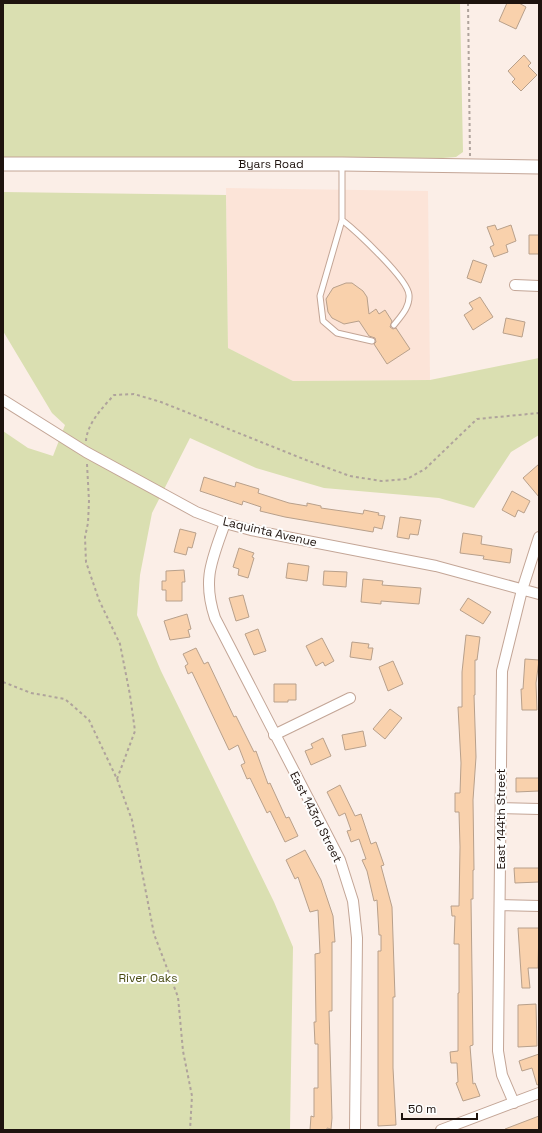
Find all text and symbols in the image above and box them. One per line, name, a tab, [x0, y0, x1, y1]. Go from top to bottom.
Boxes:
street label: Byars Road	[238, 156, 304, 172]
street label: Laquinta Avenue	[221, 513, 319, 551]
street label: East 144th Street	[493, 768, 509, 870]
street label: East 143rd Street	[286, 769, 346, 865]
park label: River Oaks	[118, 970, 178, 986]
scale bar	[402, 1095, 477, 1121]
text: 50 m	[408, 1101, 436, 1117]

